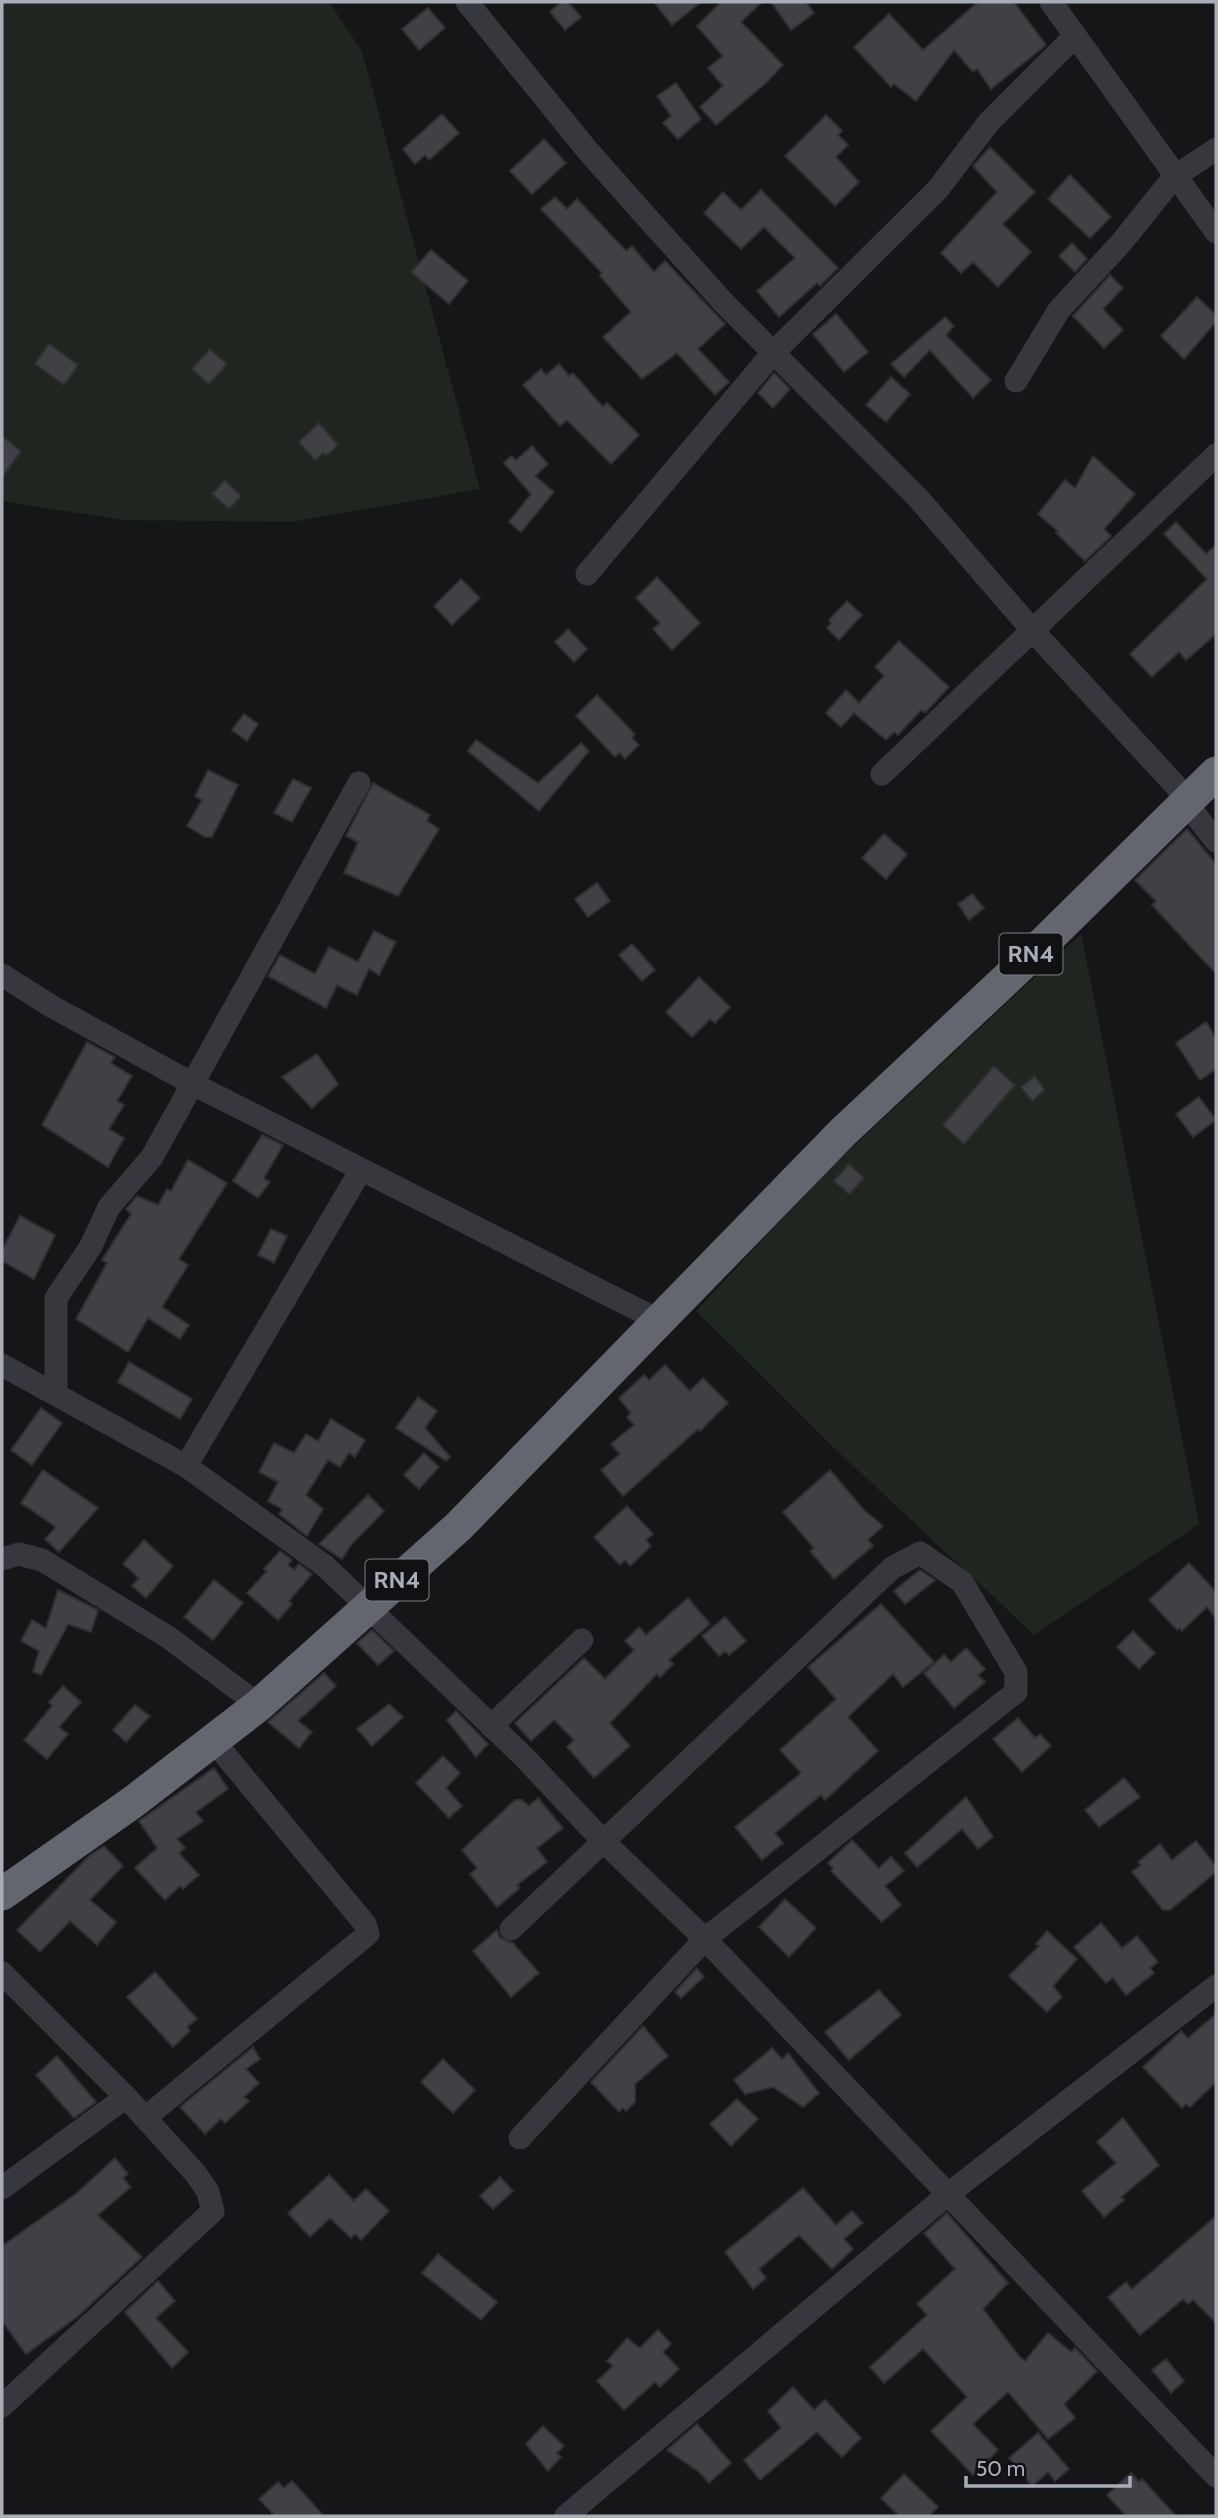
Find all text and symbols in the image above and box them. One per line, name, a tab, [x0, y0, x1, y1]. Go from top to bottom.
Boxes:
road number: RN4	[1000, 934, 1062, 974]
road number: RN4	[366, 1560, 428, 1600]
scale bar	[966, 2444, 1130, 2488]
text: 50 m	[976, 2456, 1025, 2481]

